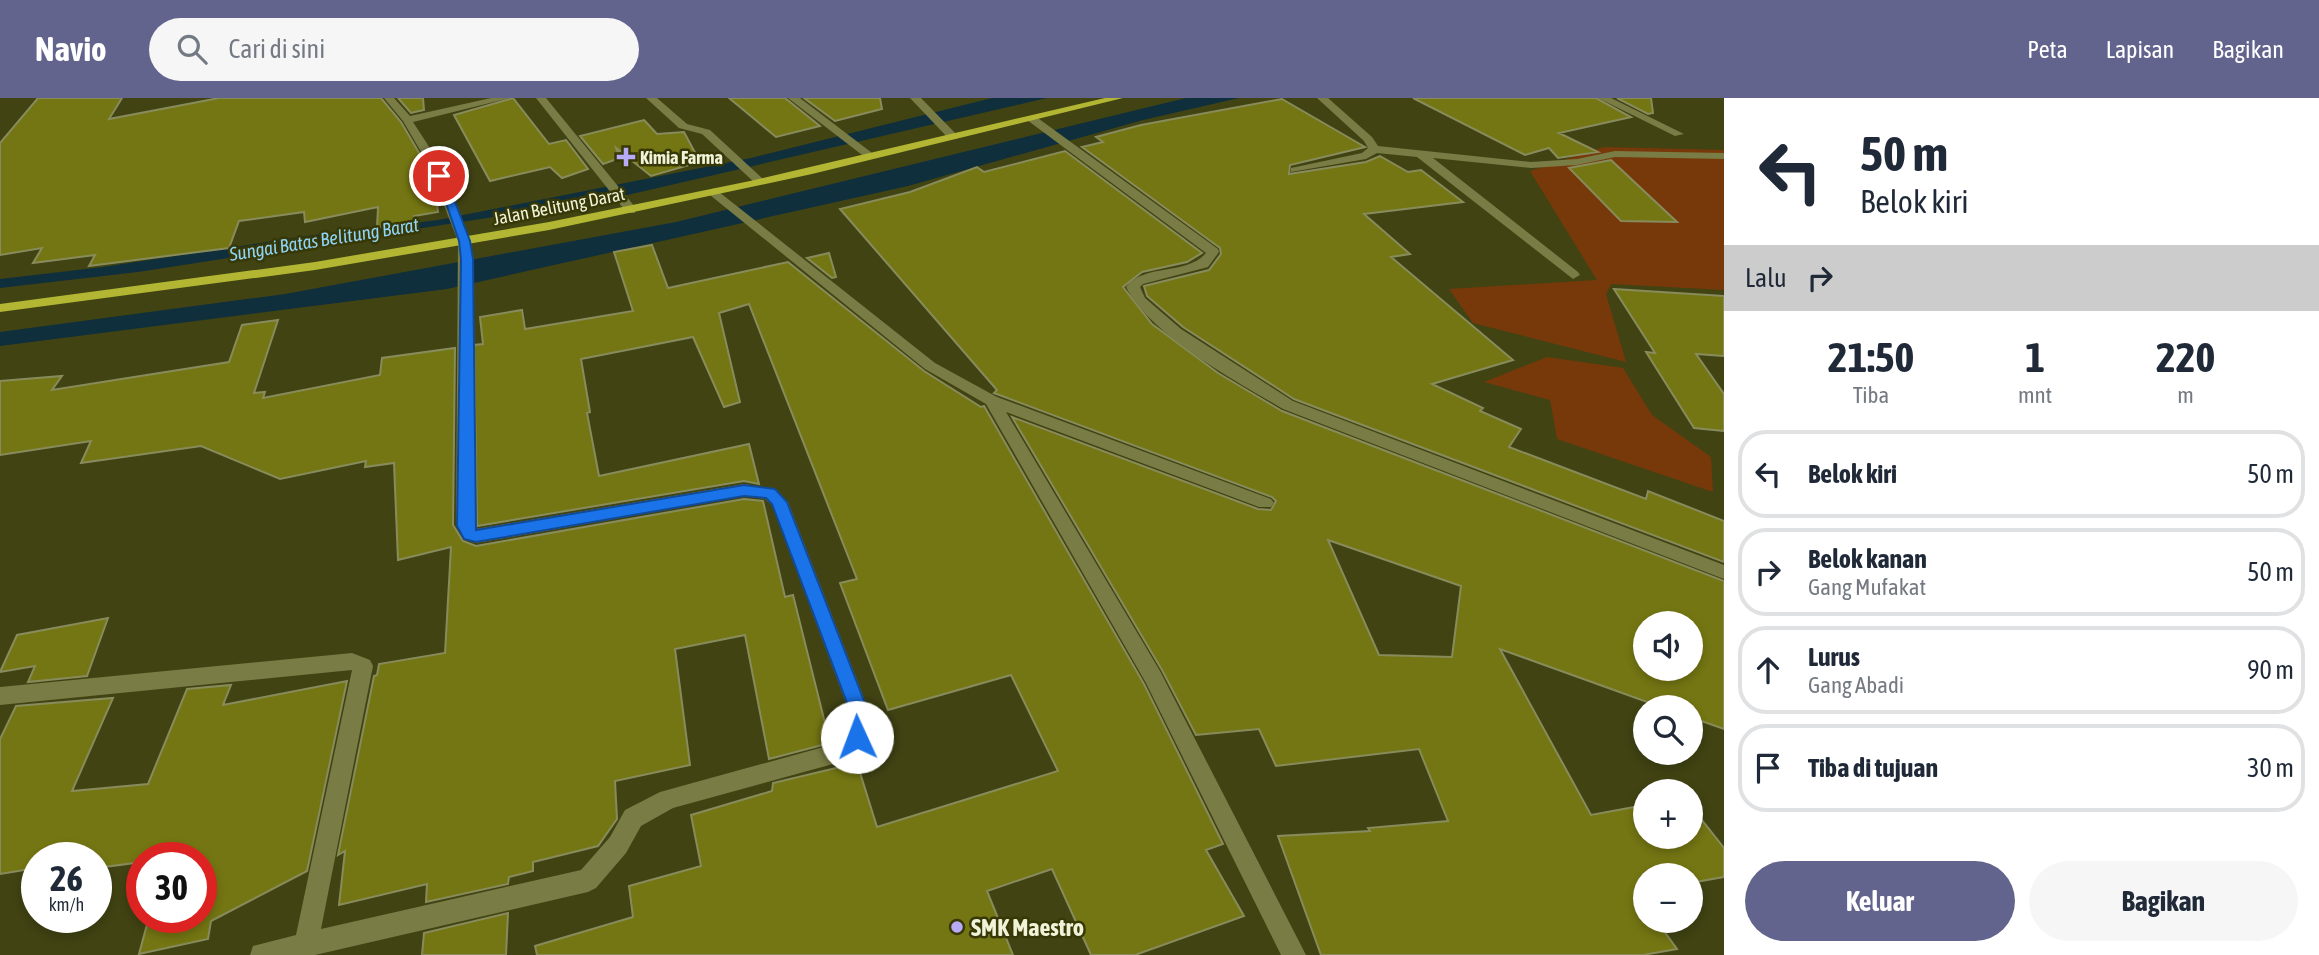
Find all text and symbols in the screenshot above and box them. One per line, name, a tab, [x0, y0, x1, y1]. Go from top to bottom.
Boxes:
search box	[149, 18, 639, 81]
text: Navio	[35, 30, 107, 68]
icon: search	[173, 30, 211, 68]
text: Cari di sini	[229, 34, 325, 64]
text: Peta	[2027, 36, 2068, 63]
text: Lapisan	[2106, 36, 2174, 63]
text: Bagikan	[2212, 36, 2284, 63]
text: 50 m	[1860, 125, 1948, 181]
icon: left	[1745, 126, 1836, 217]
pin	[409, 146, 469, 206]
place label: Kimia Farma	[640, 147, 723, 168]
marker: Kimia Farma	[618, 149, 634, 165]
icon: arrive	[420, 157, 458, 195]
street label: Jalan Belitung Darat	[491, 183, 627, 229]
text: Belok kiri	[1860, 183, 1969, 220]
water label: Sungai Batas Belitung Barat	[227, 213, 421, 265]
icon: right	[1801, 259, 1839, 297]
text: Lalu	[1745, 263, 1787, 293]
text: 21:50	[1828, 333, 1914, 381]
text: 1	[2025, 333, 2045, 381]
text: 220	[2156, 333, 2215, 381]
text: Tiba	[1853, 382, 1889, 408]
text: mnt	[2018, 382, 2052, 408]
text: m	[2177, 382, 2194, 408]
icon: left	[1749, 455, 1787, 493]
text: Belok kiri	[1808, 459, 1897, 489]
text: 50 m	[2247, 459, 2294, 489]
text: Belok kanan	[1808, 544, 1927, 574]
icon: right	[1749, 553, 1787, 591]
text: 50 m	[2247, 557, 2294, 587]
text: Gang Mufakat	[1808, 574, 1926, 600]
map controls	[1633, 611, 1703, 933]
button: sound	[1633, 611, 1703, 681]
text: Lurus	[1808, 642, 1860, 672]
icon: ahead	[1749, 651, 1787, 689]
text: 90 m	[2247, 655, 2294, 685]
text: Gang Abadi	[1808, 672, 1904, 698]
button: search	[1633, 695, 1703, 765]
position arrow	[820, 700, 894, 774]
icon: arrive	[1749, 749, 1787, 787]
text: Tiba di tujuan	[1808, 753, 1938, 783]
text: 30 m	[2247, 753, 2294, 783]
button: +	[1633, 779, 1703, 849]
speed limit sign: 30	[126, 842, 217, 933]
text: 26	[50, 858, 83, 898]
button: Keluar	[1745, 861, 2015, 941]
button: Bagikan	[2029, 861, 2298, 941]
button: −	[1633, 863, 1703, 933]
text: km/h	[49, 894, 84, 915]
place label: SMK Maestro	[971, 914, 1084, 941]
marker: SMK Maestro	[949, 919, 965, 935]

